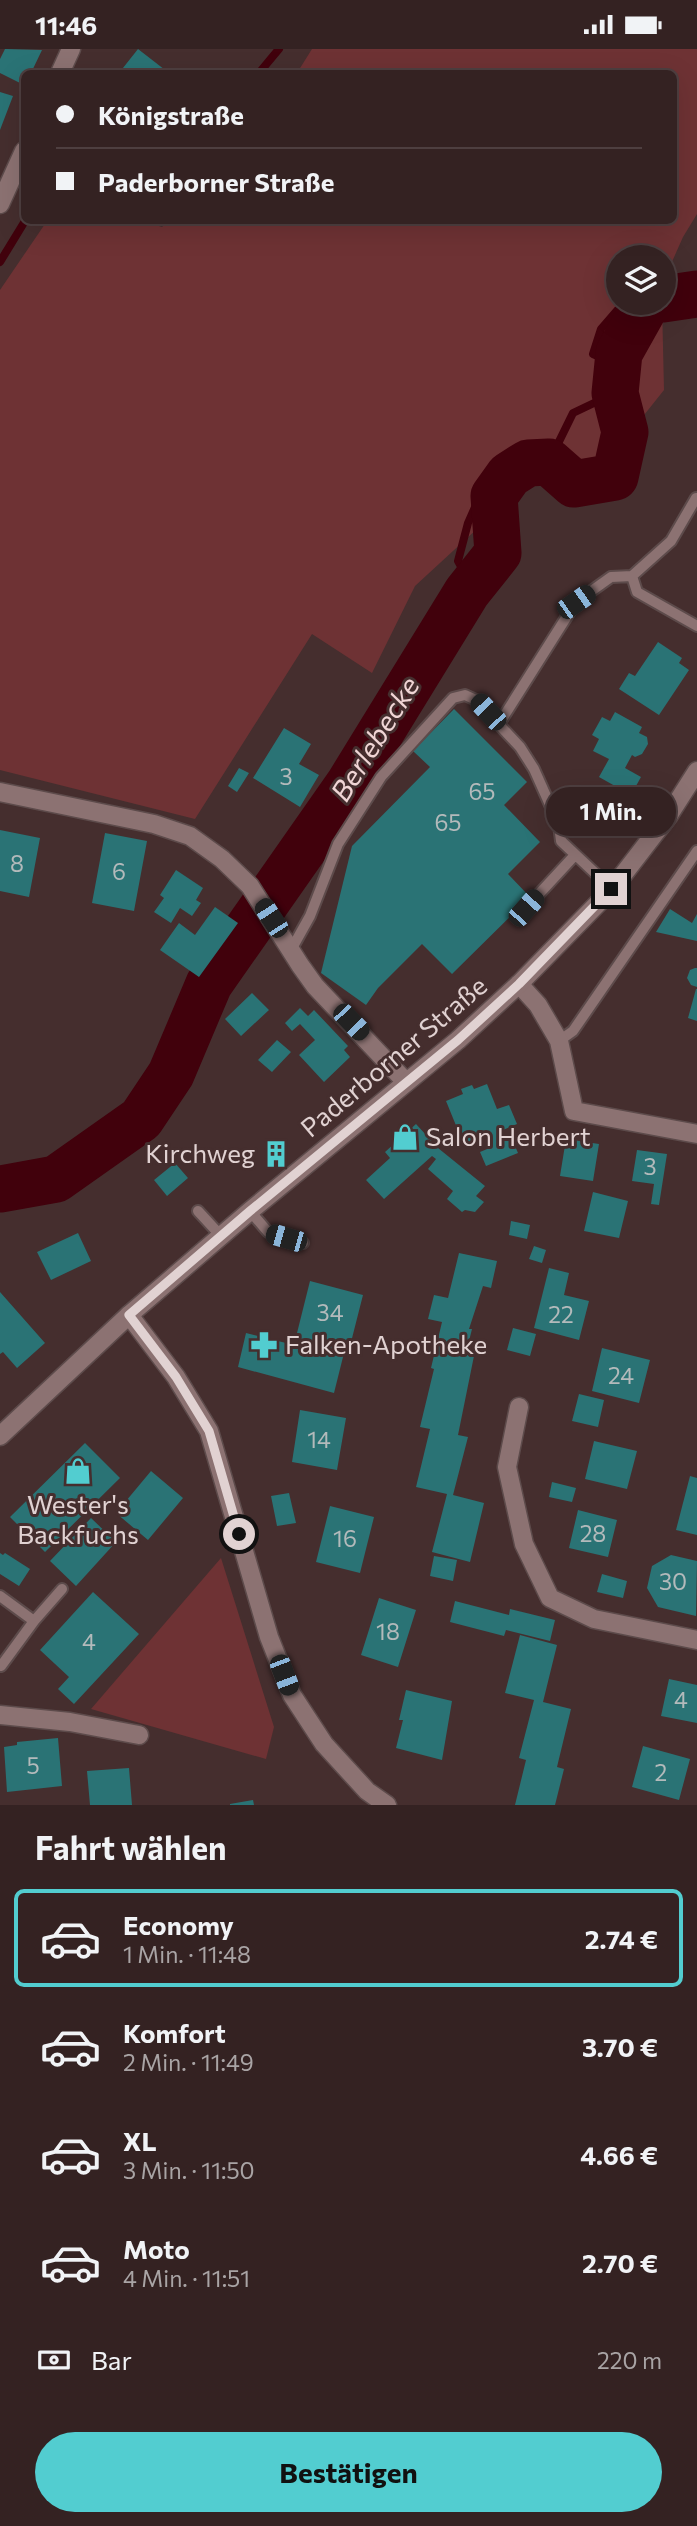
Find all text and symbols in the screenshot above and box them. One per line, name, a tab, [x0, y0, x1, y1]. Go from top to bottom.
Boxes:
text: 11:46	[35, 9, 97, 40]
text: Königstraße	[98, 99, 244, 130]
text: Paderborner Straße	[98, 166, 334, 197]
map controls	[606, 245, 676, 315]
button: layers	[606, 245, 676, 315]
car	[553, 581, 600, 623]
water label: Berlebecke	[323, 670, 426, 807]
car	[466, 689, 511, 735]
house number: 3	[279, 762, 293, 790]
house number: 65	[468, 777, 496, 805]
callout: 1 Min.	[546, 787, 676, 837]
text: 1 Min.	[580, 797, 642, 825]
house number: 65	[434, 808, 462, 836]
house number: 8	[10, 849, 24, 877]
house number: 6	[112, 857, 126, 885]
route end	[595, 873, 627, 905]
car	[505, 885, 548, 931]
car	[251, 895, 292, 941]
street label: Paderborner Straße	[294, 969, 492, 1143]
car	[329, 1000, 374, 1044]
place label: Salon Herbert	[426, 1120, 591, 1151]
shop icon: Salon Herbert	[390, 1122, 420, 1152]
place label: Kirchweg	[145, 1137, 255, 1168]
building icon: Kirchweg	[261, 1139, 291, 1169]
house number: 3	[643, 1152, 657, 1180]
car	[263, 1222, 310, 1254]
house number: 34	[317, 1298, 344, 1326]
house number: 22	[548, 1300, 574, 1328]
place label: Falken-Apotheke	[285, 1328, 487, 1359]
pharmacy icon: Falken-Apotheke	[249, 1330, 279, 1360]
house number: 24	[608, 1361, 634, 1389]
house number: 14	[307, 1425, 331, 1453]
shop icon: Wester's Backfuchs	[63, 1456, 93, 1486]
place label: Wester's Backfuchs	[17, 1488, 139, 1549]
route start	[223, 1518, 255, 1550]
house number: 28	[580, 1519, 606, 1547]
house number: 16	[333, 1524, 357, 1552]
house number: 30	[659, 1567, 687, 1595]
house number: 18	[376, 1617, 400, 1645]
house number: 4	[82, 1627, 96, 1655]
car	[267, 1652, 302, 1698]
house number: 4	[674, 1685, 688, 1713]
house number: 5	[26, 1751, 40, 1779]
house number: 2	[655, 1758, 667, 1786]
text: Fahrt wählen	[35, 1827, 227, 1867]
icon: car	[39, 1907, 102, 1970]
text: Economy	[123, 1909, 234, 1940]
text: 2.74 €	[585, 1923, 658, 1954]
text: 1 Min. · 11:48	[123, 1940, 251, 1968]
icon: car	[39, 2015, 102, 2078]
text: Komfort	[123, 2017, 226, 2048]
text: 3.70 €	[582, 2031, 658, 2062]
text: 2 Min. · 11:49	[123, 2048, 254, 2076]
icon: car	[39, 2123, 102, 2186]
text: XL	[123, 2125, 157, 2156]
text: 4.66 €	[580, 2139, 658, 2170]
text: 3 Min. · 11:50	[123, 2156, 255, 2184]
icon: car	[39, 2231, 102, 2294]
text: Moto	[123, 2233, 190, 2264]
text: 2.70 €	[582, 2247, 658, 2278]
text: 4 Min. · 11:51	[123, 2264, 250, 2292]
icon: cash	[35, 2341, 73, 2379]
text: Bar	[91, 2344, 132, 2375]
text: 220 m	[597, 2346, 662, 2374]
button: Bestätigen	[35, 2432, 662, 2512]

